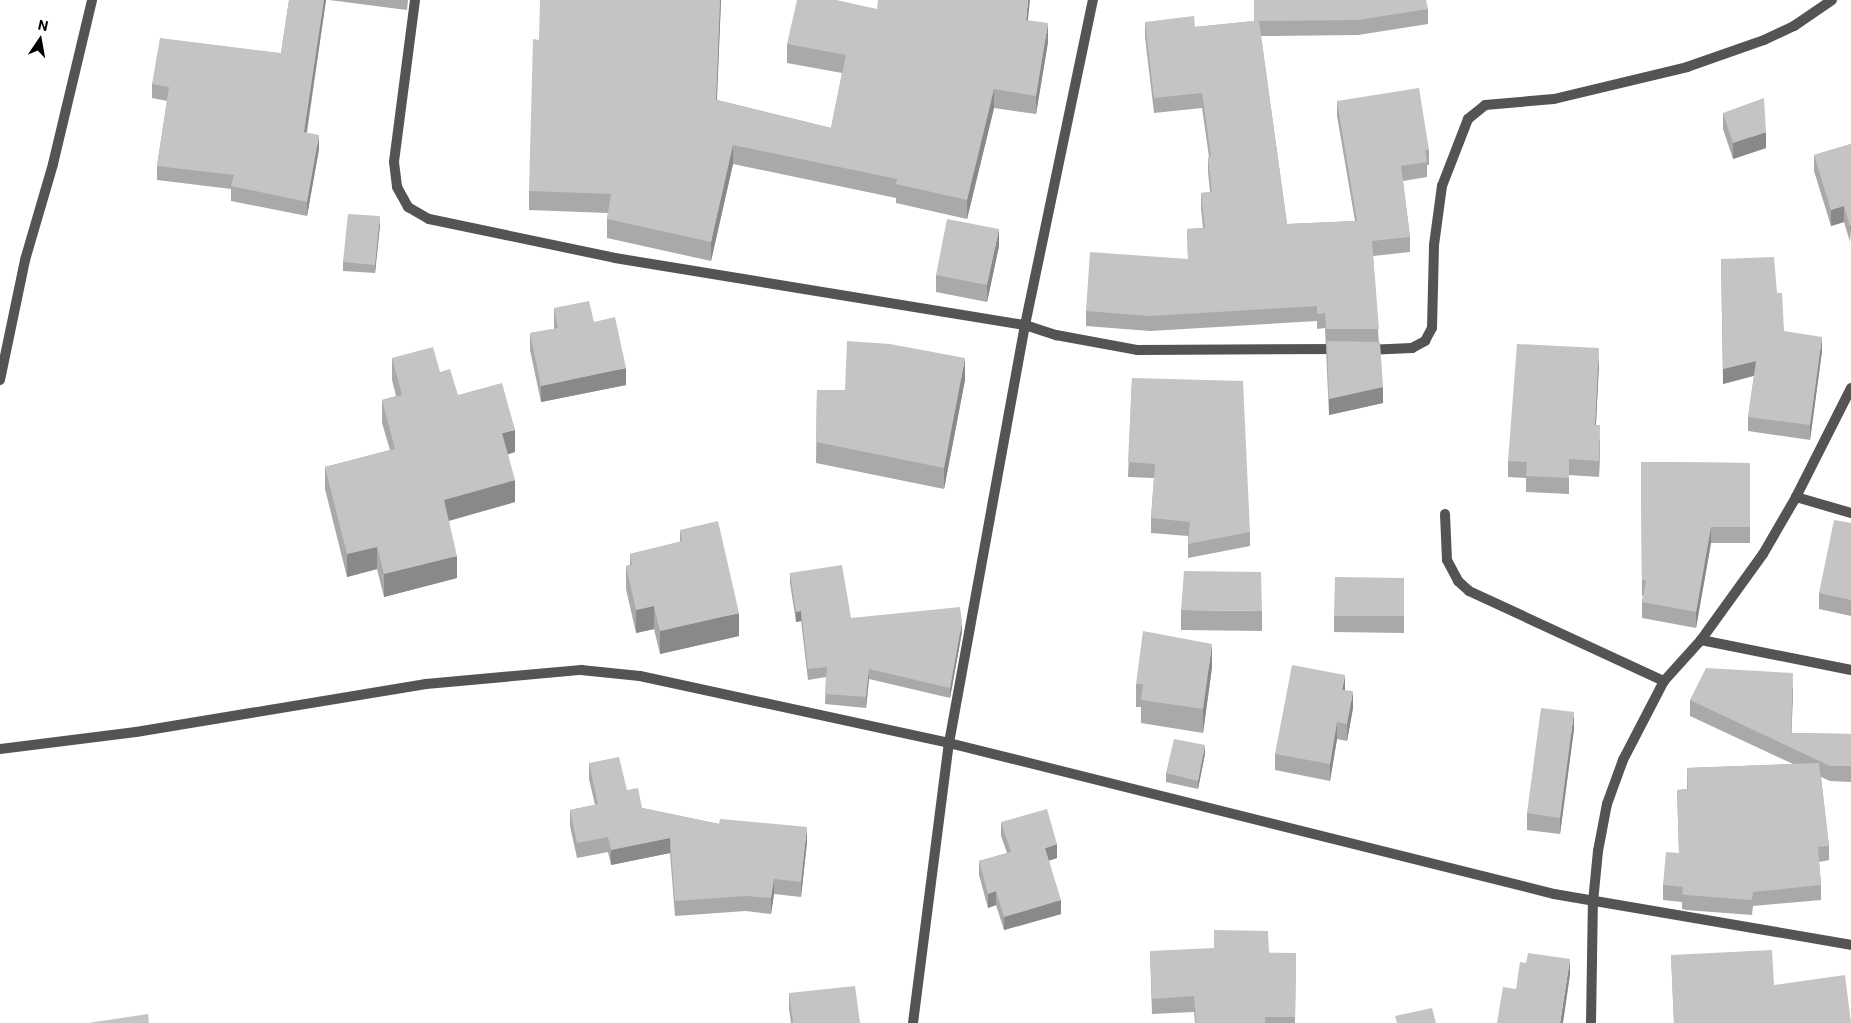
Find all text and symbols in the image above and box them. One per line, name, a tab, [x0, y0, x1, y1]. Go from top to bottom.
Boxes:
north arrow	[15, 15, 65, 65]
text: N	[37, 16, 50, 34]

